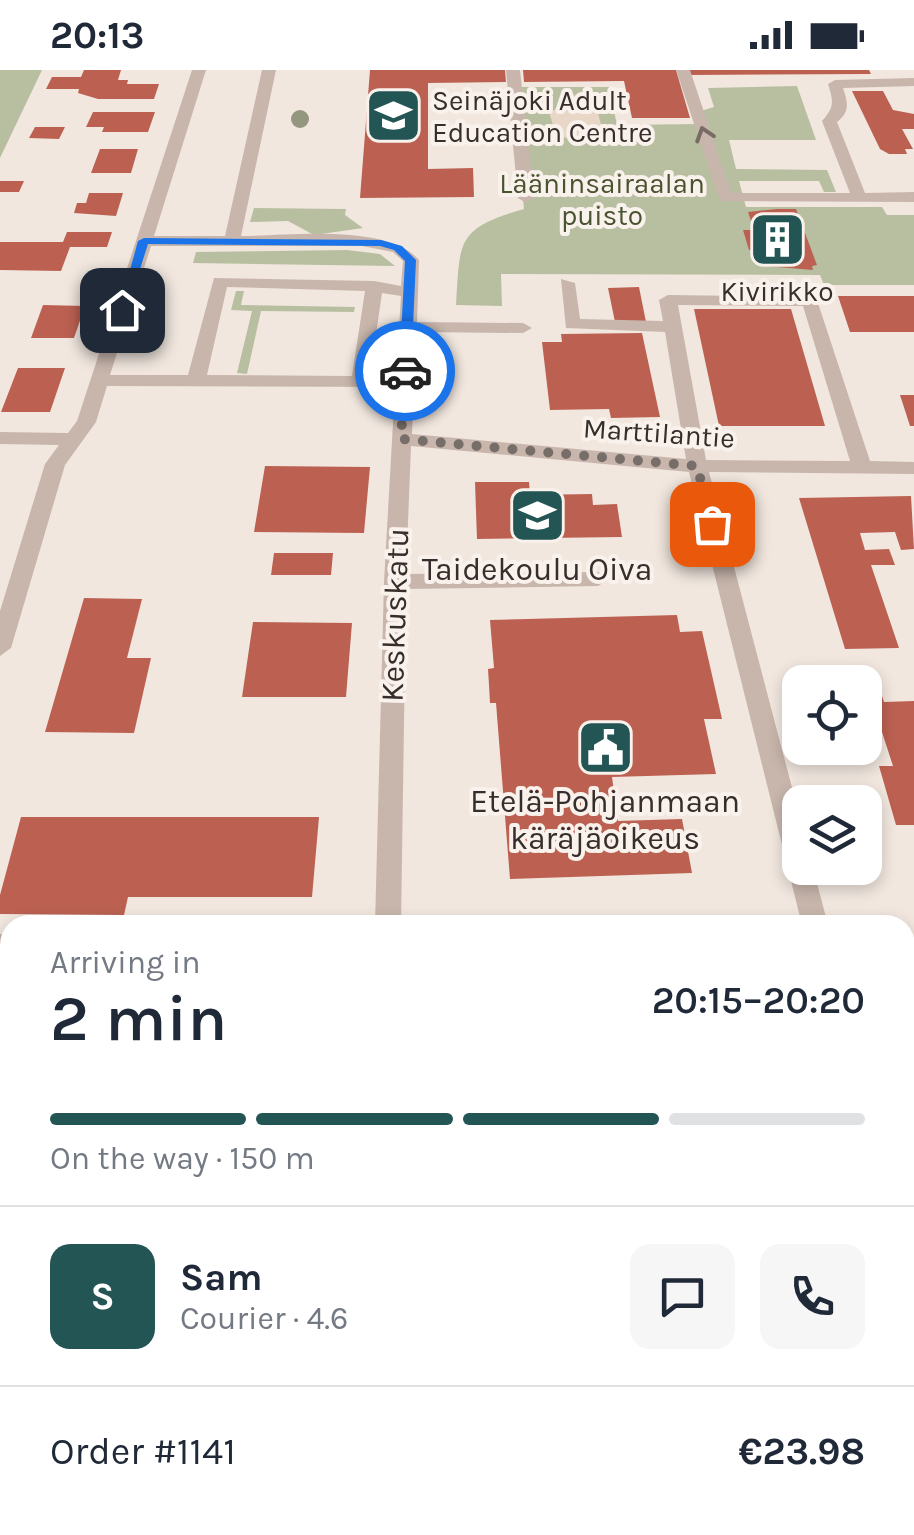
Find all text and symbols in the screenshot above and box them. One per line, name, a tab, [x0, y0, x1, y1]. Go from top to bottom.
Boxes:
text: 20:13	[50, 13, 144, 58]
place label: Seinäjoki Adult Education Centre	[432, 84, 652, 149]
school or university icon: Seinäjoki Adult Education Centre	[363, 86, 423, 146]
one-way arrow	[696, 126, 716, 143]
park label: Lääninsairaalan puisto	[499, 167, 705, 232]
building icon: Kivirikko	[747, 210, 807, 270]
pin	[80, 268, 165, 353]
place label: Kivirikko	[720, 275, 834, 308]
icon: home	[95, 283, 150, 338]
courier	[355, 321, 455, 421]
icon: car	[378, 344, 433, 399]
street label: Marttilantie	[582, 411, 736, 455]
pin	[670, 482, 755, 567]
school or university icon: Taidekoulu Oiva	[507, 485, 567, 545]
icon: bag	[685, 497, 740, 552]
street label: Keskuskatu	[373, 527, 417, 703]
place label: Taidekoulu Oiva	[422, 551, 652, 588]
map controls	[782, 665, 882, 885]
button: locate	[782, 665, 882, 765]
public building icon: Etelä-Pohjanmaan käräjäoikeus	[575, 717, 635, 777]
place label: Etelä-Pohjanmaan käräjäoikeus	[470, 783, 740, 857]
button: layers	[782, 785, 882, 885]
text: Arriving in	[50, 944, 201, 981]
text: 20:15–20:20	[652, 978, 865, 1023]
text: 2 min	[50, 980, 227, 1056]
text: On the way · 150 m	[50, 1140, 315, 1177]
button: chat	[630, 1244, 735, 1349]
button: phone	[760, 1244, 865, 1349]
text: Sam	[180, 1255, 263, 1300]
text: S	[90, 1274, 115, 1319]
text: Courier · 4.6	[180, 1300, 348, 1337]
text: Order #1141	[50, 1429, 236, 1474]
text: €23.98	[738, 1429, 865, 1474]

